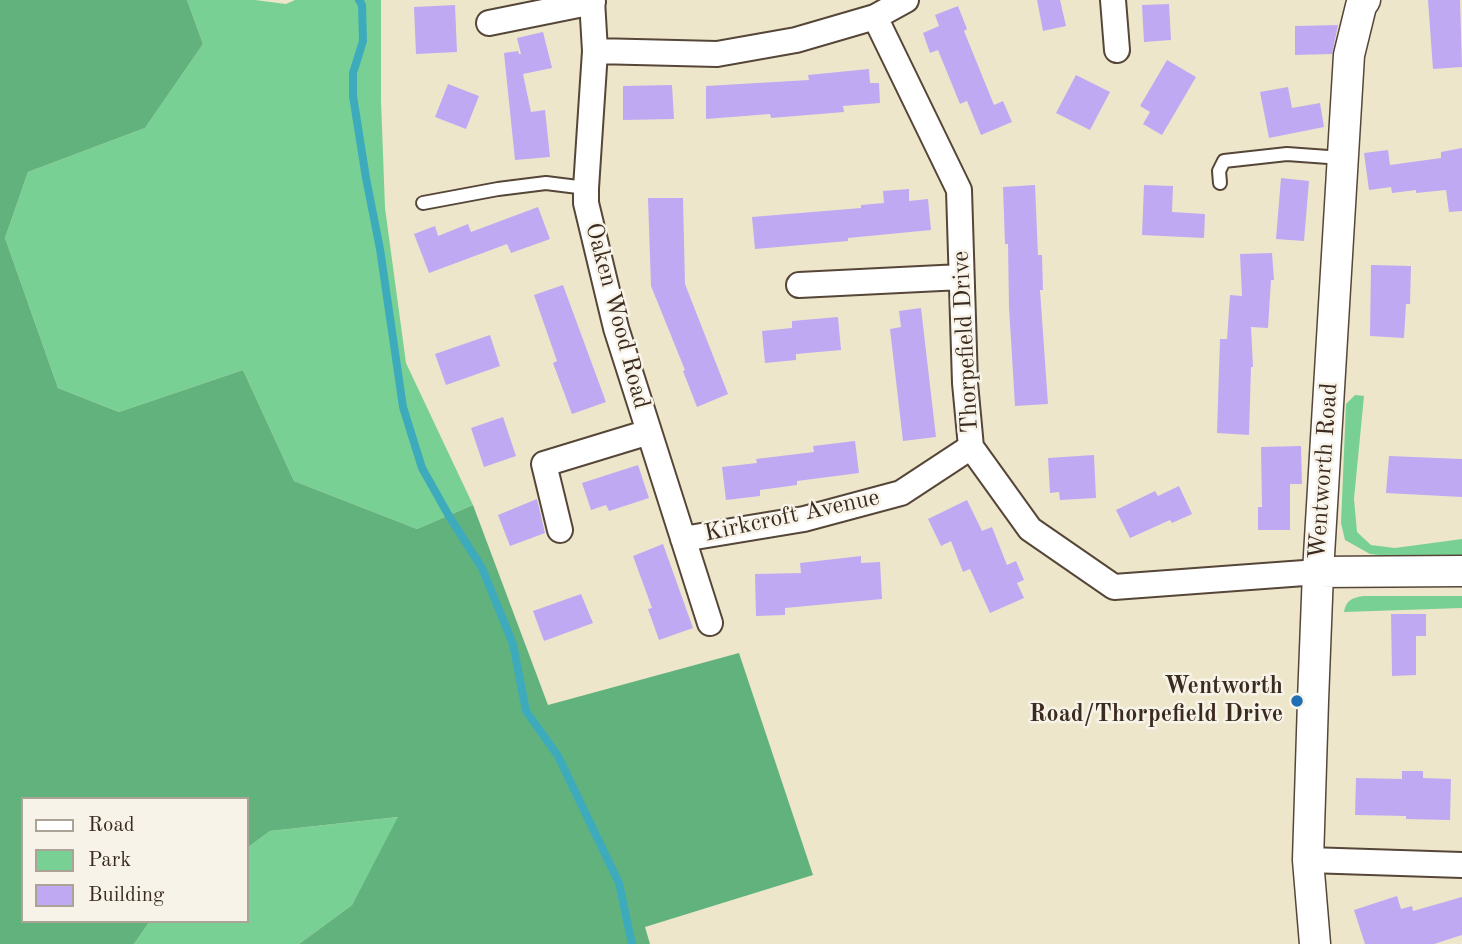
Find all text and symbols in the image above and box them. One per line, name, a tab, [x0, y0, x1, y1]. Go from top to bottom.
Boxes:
street label: Oaken Wood Road	[578, 220, 656, 412]
street label: Thorpefield Drive	[947, 250, 985, 434]
street label: Wentworth Road	[1303, 382, 1345, 560]
street label: Kirkcroft Avenue	[702, 483, 882, 549]
place label: Wentworth Road/Thorpefield Drive	[1029, 673, 1283, 729]
marker: Wentworth Road/Thorpefield Drive	[1289, 693, 1305, 709]
legend	[21, 797, 248, 923]
text: Road	[88, 815, 135, 836]
text: Park	[88, 850, 131, 871]
text: Building	[88, 885, 164, 906]

